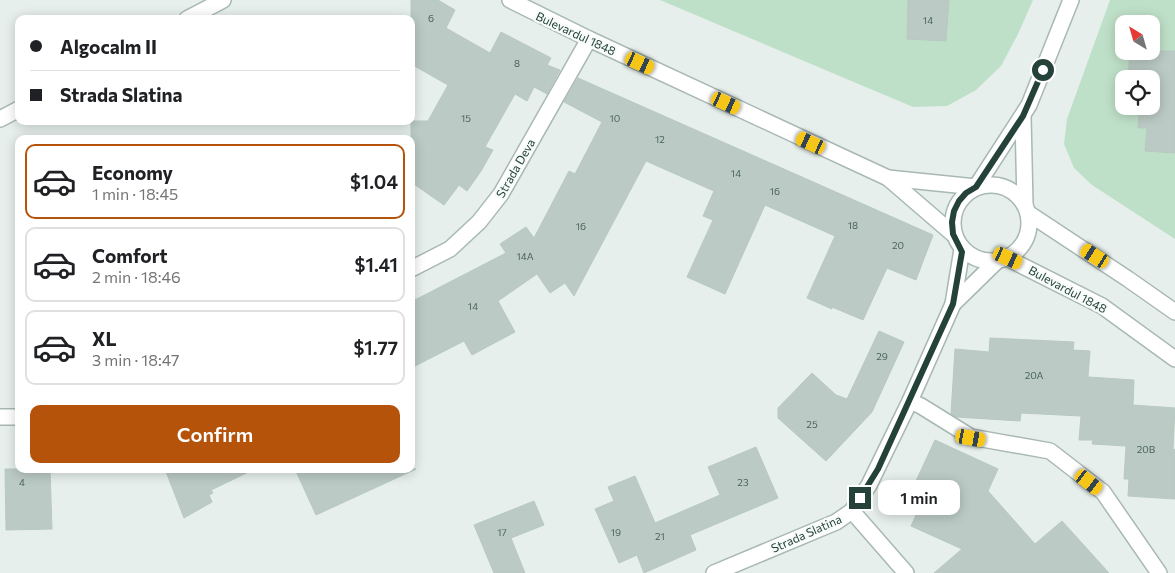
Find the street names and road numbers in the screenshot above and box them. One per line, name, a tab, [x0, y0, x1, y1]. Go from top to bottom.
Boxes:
street label: Bulevardul 1848	[534, 8, 618, 58]
street label: Strada Deva	[493, 136, 537, 200]
street label: Bulevardul 1848	[1027, 263, 1109, 315]
street label: Strada Slatina	[769, 511, 843, 555]

